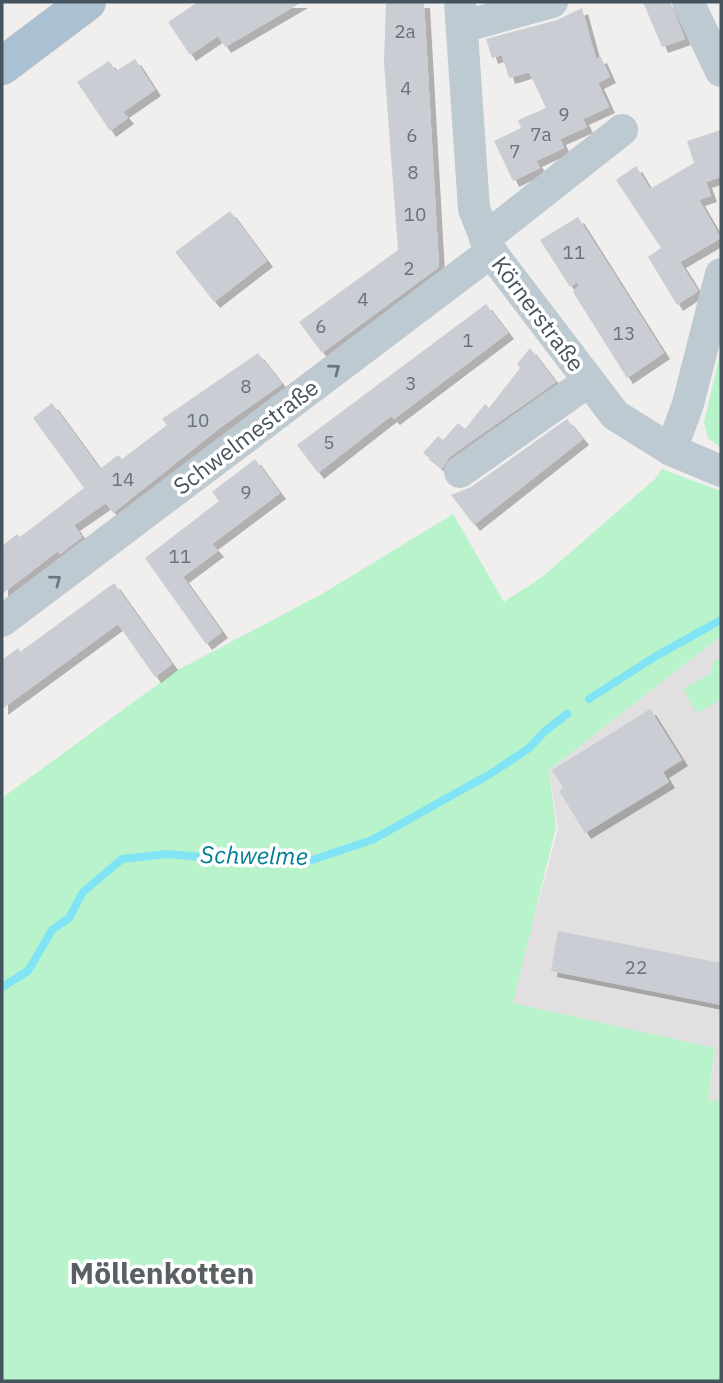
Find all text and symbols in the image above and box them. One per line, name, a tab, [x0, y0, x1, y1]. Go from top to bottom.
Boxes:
house number: 2a	[394, 19, 416, 43]
house number: 4	[400, 76, 412, 100]
house number: 9	[558, 102, 570, 126]
house number: 7a	[530, 122, 552, 146]
house number: 6	[406, 123, 418, 147]
house number: 7	[509, 139, 521, 163]
house number: 8	[407, 160, 419, 184]
house number: 10	[404, 202, 426, 226]
house number: 11	[563, 240, 585, 264]
street label: Körnerstraße	[486, 250, 592, 377]
house number: 2	[403, 256, 415, 280]
house number: 4	[357, 287, 369, 311]
house number: 6	[315, 314, 327, 338]
house number: 13	[613, 321, 635, 345]
house number: 1	[462, 328, 474, 352]
one-way arrow	[328, 365, 340, 378]
house number: 3	[405, 371, 417, 395]
street label: Schwelmestraße	[167, 372, 324, 501]
house number: 8	[240, 374, 252, 398]
house number: 10	[187, 408, 209, 432]
house number: 5	[323, 430, 335, 454]
house number: 14	[112, 467, 134, 491]
house number: 9	[240, 480, 252, 504]
house number: 11	[169, 544, 191, 568]
one-way arrow	[48, 576, 61, 589]
water label: Schwelme	[200, 838, 308, 872]
house number: 22	[625, 955, 647, 979]
district label: Möllenkotten	[70, 1253, 254, 1292]

